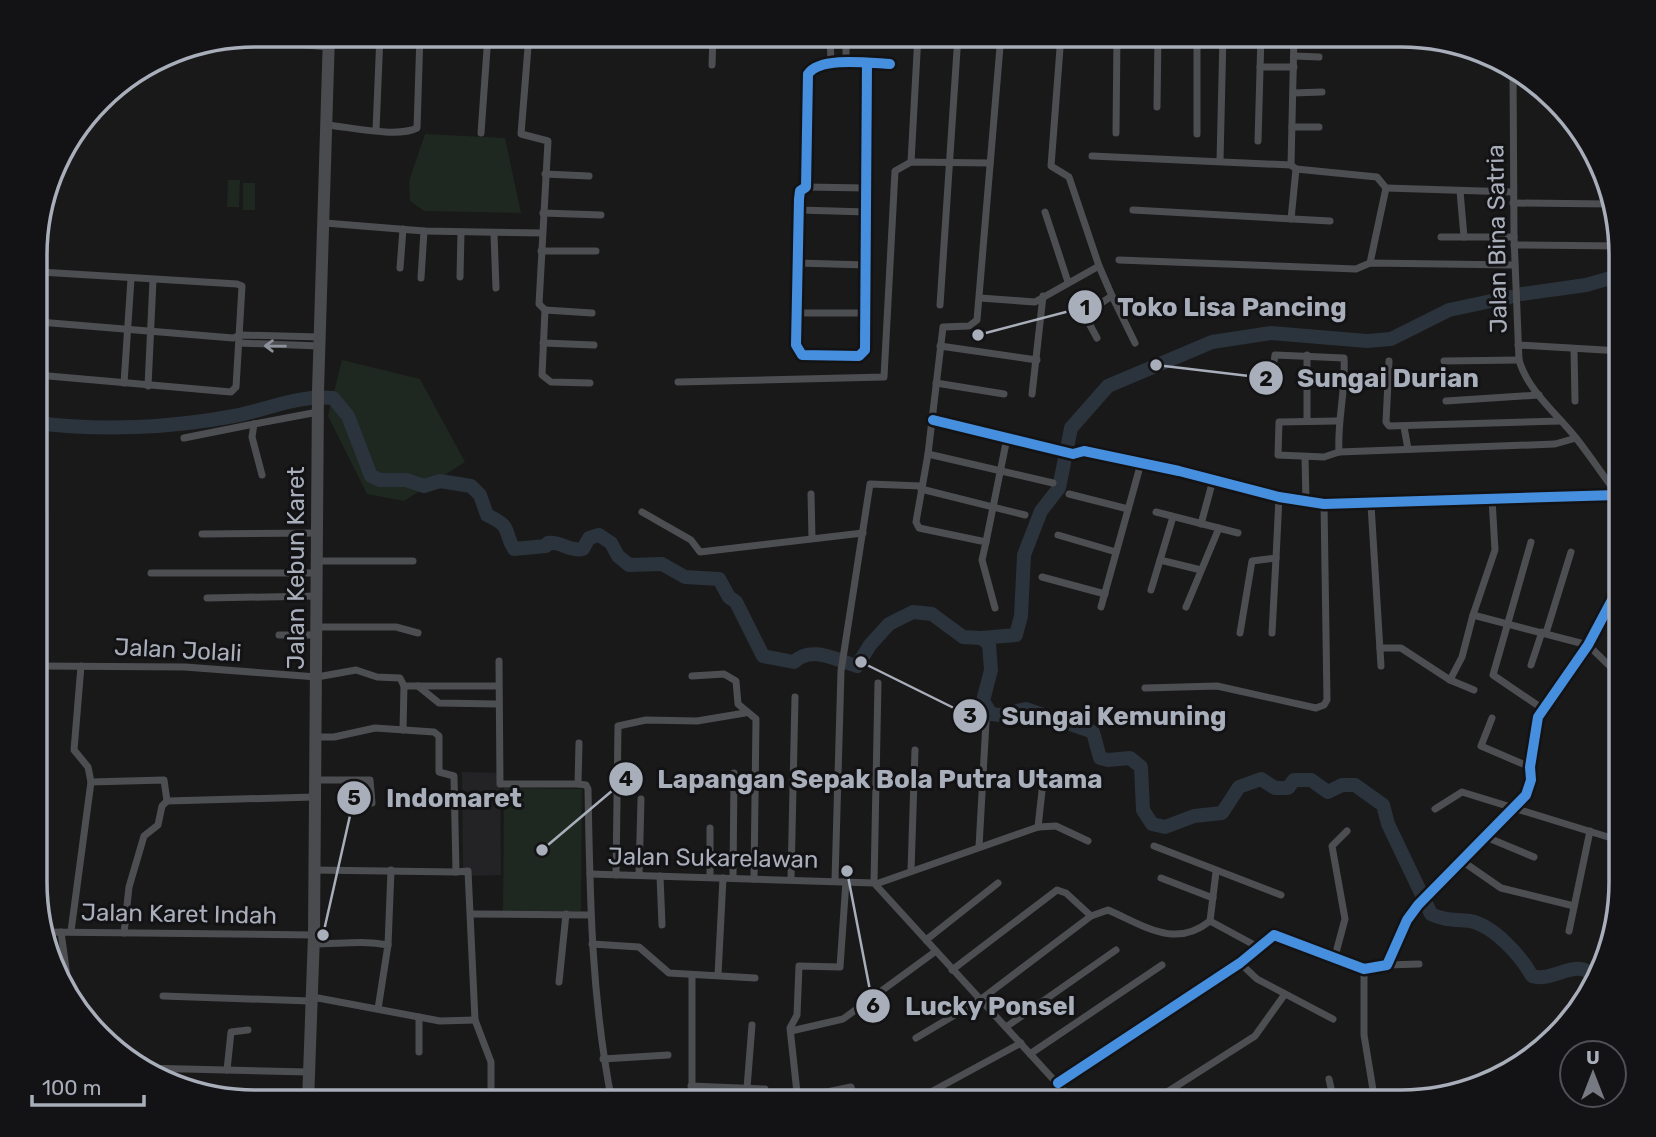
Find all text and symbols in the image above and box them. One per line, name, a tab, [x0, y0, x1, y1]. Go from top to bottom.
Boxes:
street label: Jalan Bina Satria	[1481, 144, 1513, 334]
callout: Toko Lisa Pancing	[1068, 284, 1360, 331]
text: Toko Lisa Pancing	[1117, 292, 1347, 323]
text: 1	[1080, 295, 1090, 320]
one-way arrow	[264, 339, 287, 353]
callout: Sungai Durian	[1248, 355, 1493, 402]
text: Sungai Durian	[1297, 363, 1479, 394]
text: 2	[1259, 366, 1273, 391]
street label: Jalan Kebun Karet	[282, 466, 310, 670]
street label: Jalan Jolali	[114, 633, 242, 667]
callout: Sungai Kemuning	[952, 692, 1240, 739]
text: Sungai Kemuning	[1001, 701, 1227, 732]
text: 3	[963, 703, 977, 728]
callout: Lapangan Sepak Bola Putra Utama	[608, 755, 1117, 802]
text: Lapangan Sepak Bola Putra Utama	[657, 764, 1103, 795]
text: 4	[619, 766, 633, 791]
callout: Indomaret	[337, 774, 536, 821]
text: Indomaret	[386, 783, 522, 814]
text: 5	[347, 785, 361, 810]
street label: Jalan Sukarelawan	[607, 842, 819, 874]
street label: Jalan Karet Indah	[81, 898, 277, 930]
callout: Lucky Ponsel	[855, 982, 1089, 1029]
text: Lucky Ponsel	[905, 991, 1075, 1022]
text: 6	[866, 993, 880, 1018]
north arrow	[1558, 1039, 1628, 1109]
text: U	[1586, 1046, 1600, 1069]
scale bar	[32, 1064, 144, 1108]
text: 100 m	[42, 1075, 101, 1100]

